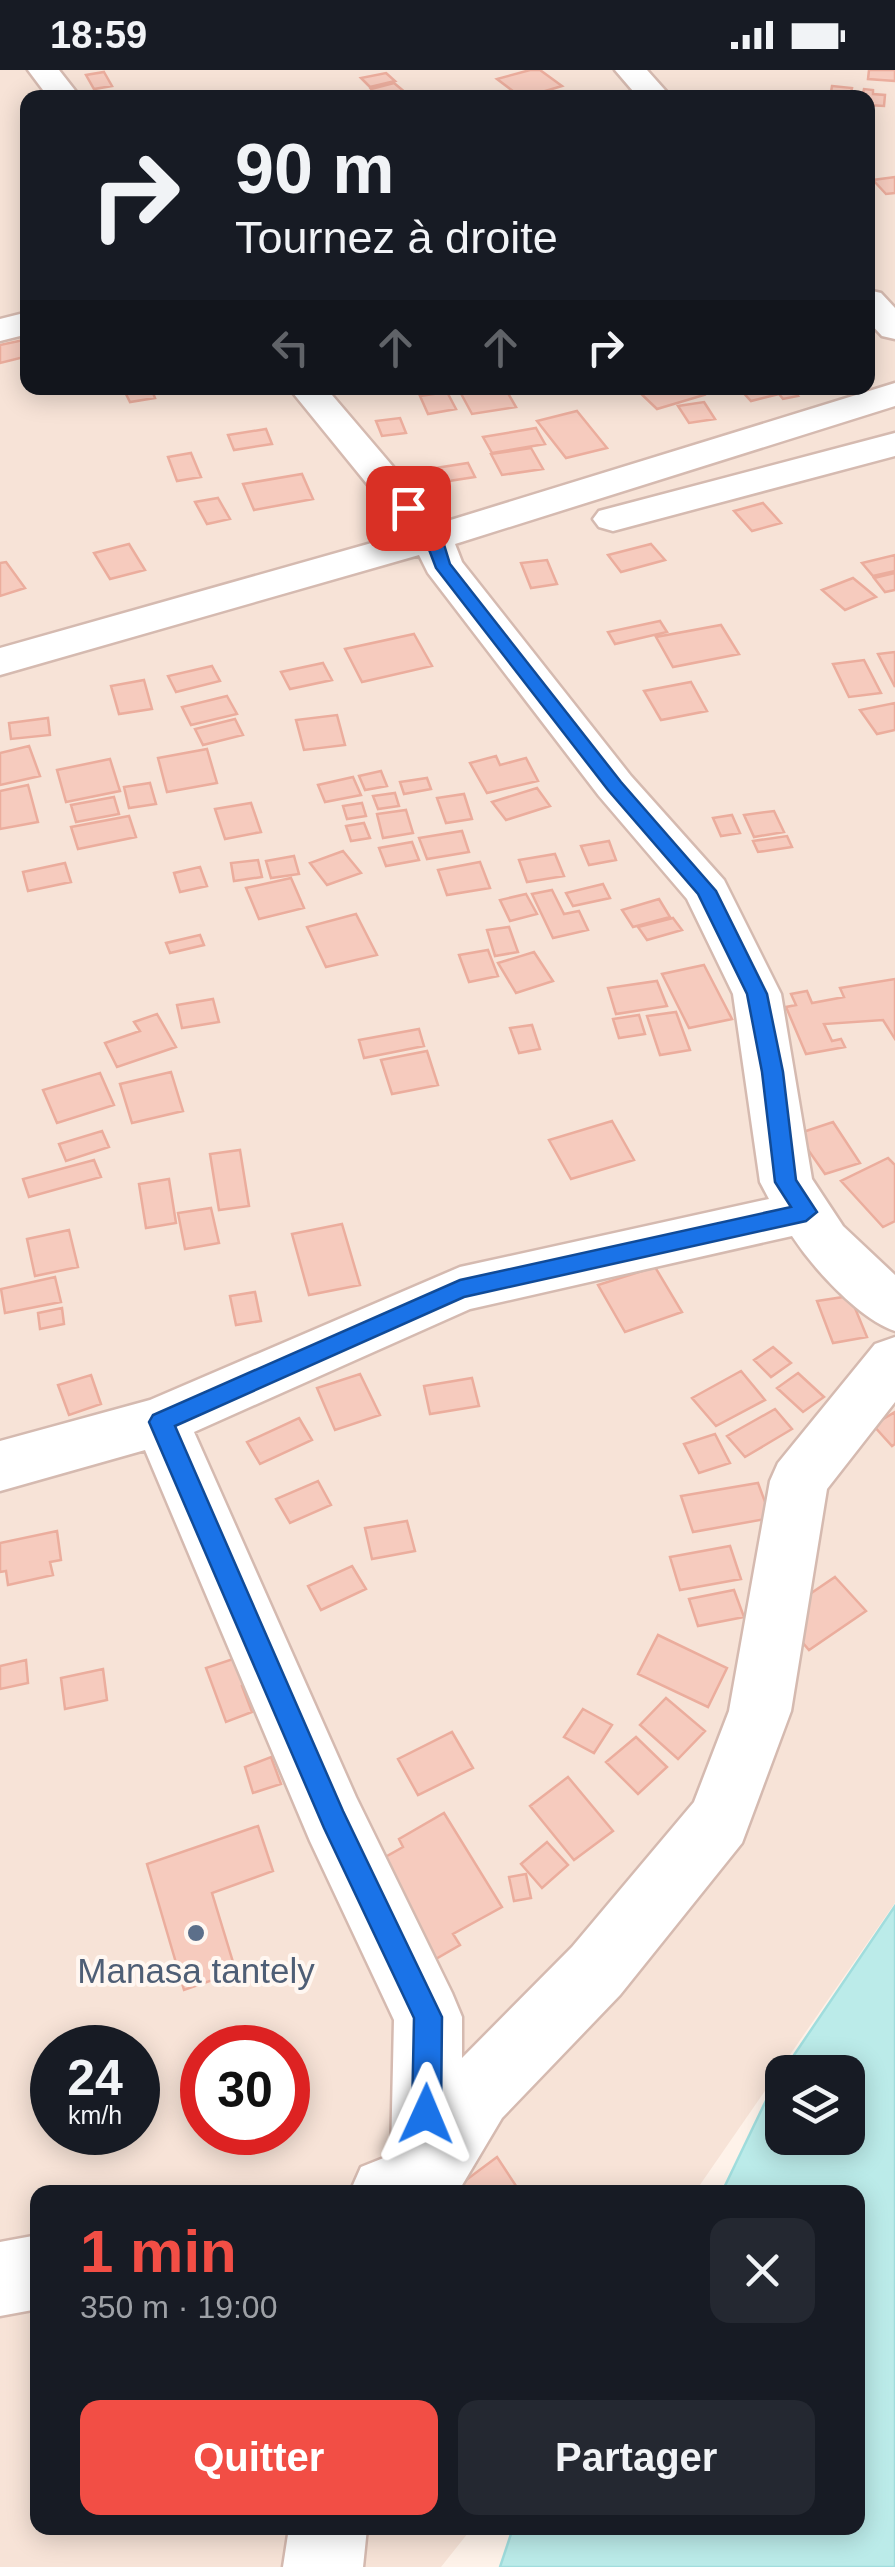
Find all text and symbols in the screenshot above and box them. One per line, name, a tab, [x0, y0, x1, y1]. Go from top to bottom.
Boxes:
text: 18:59	[50, 14, 147, 56]
icon: right	[70, 130, 200, 260]
text: 90 m	[235, 130, 395, 208]
text: Tournez à droite	[235, 212, 558, 263]
icon: left	[263, 320, 318, 375]
icon: ahead	[368, 320, 423, 375]
icon: ahead	[473, 320, 528, 375]
icon: right	[578, 320, 633, 375]
pin	[366, 466, 451, 551]
icon: arrive	[381, 481, 436, 536]
marker: Manasa tantely	[185, 1922, 207, 1944]
place label: Manasa tantely	[77, 1951, 315, 1990]
speed limit sign: 30	[180, 2025, 310, 2155]
text: 24	[67, 2050, 123, 2106]
map controls	[765, 2055, 865, 2155]
button: layers	[765, 2055, 865, 2155]
position arrow	[374, 2062, 478, 2166]
text: km/h	[68, 2101, 122, 2129]
text: 1 min	[80, 2218, 237, 2285]
button: close	[710, 2218, 815, 2323]
text: 350 m · 19:00	[80, 2289, 277, 2325]
button: Quitter	[80, 2400, 438, 2515]
button: Partager	[458, 2400, 815, 2515]

